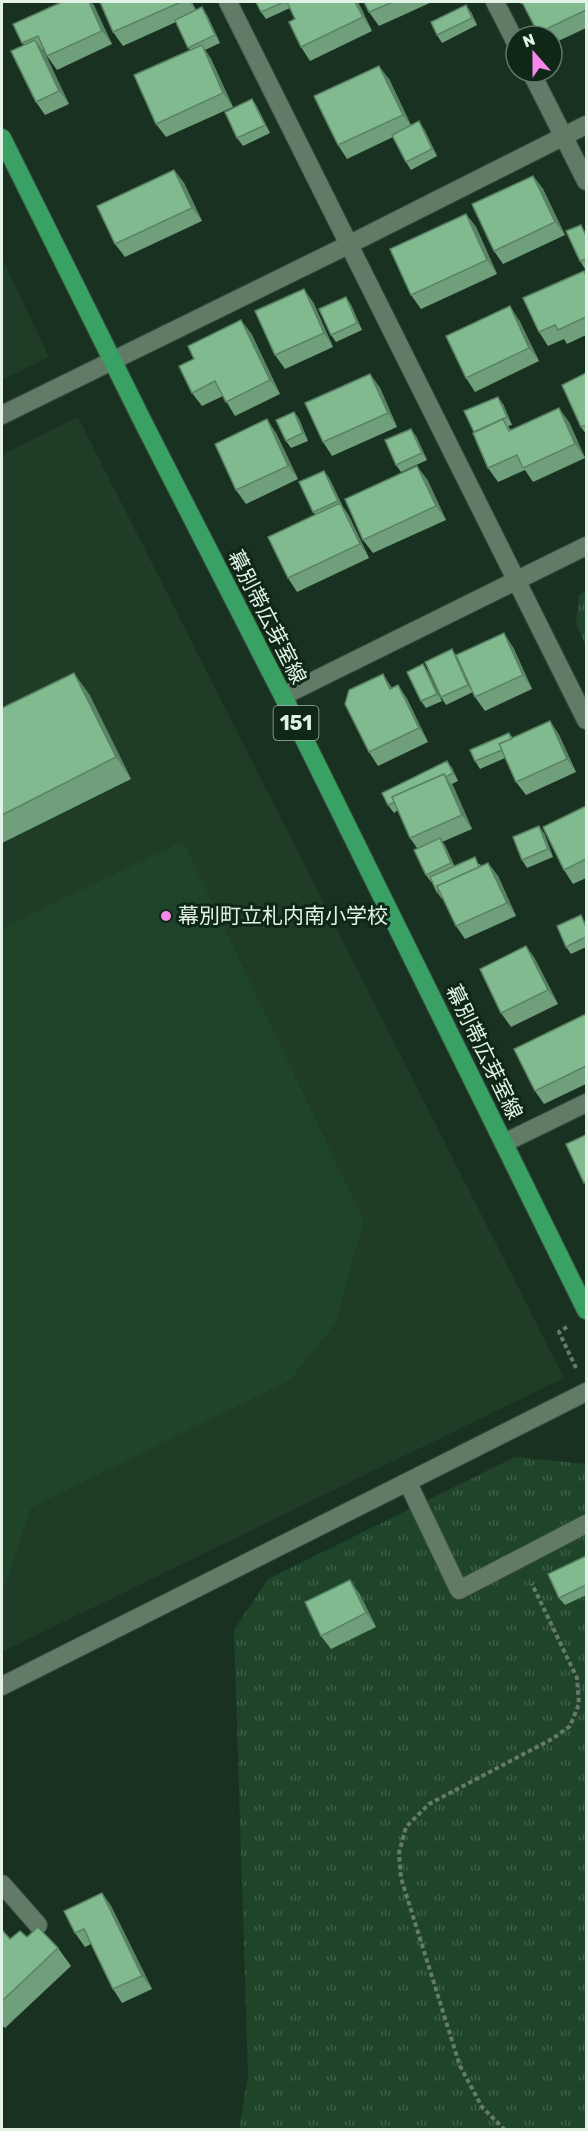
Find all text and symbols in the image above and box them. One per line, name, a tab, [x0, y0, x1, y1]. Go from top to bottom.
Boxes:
north arrow	[504, 24, 564, 84]
text: N	[520, 30, 538, 51]
street label: 幕別帯広芽室線	[223, 546, 312, 688]
road number: 151	[274, 706, 318, 740]
place label: 幕別町立札内南小学校	[178, 903, 388, 928]
marker: 幕別町立札内南小学校	[159, 909, 173, 923]
street label: 幕別帯広芽室線	[441, 980, 528, 1123]

